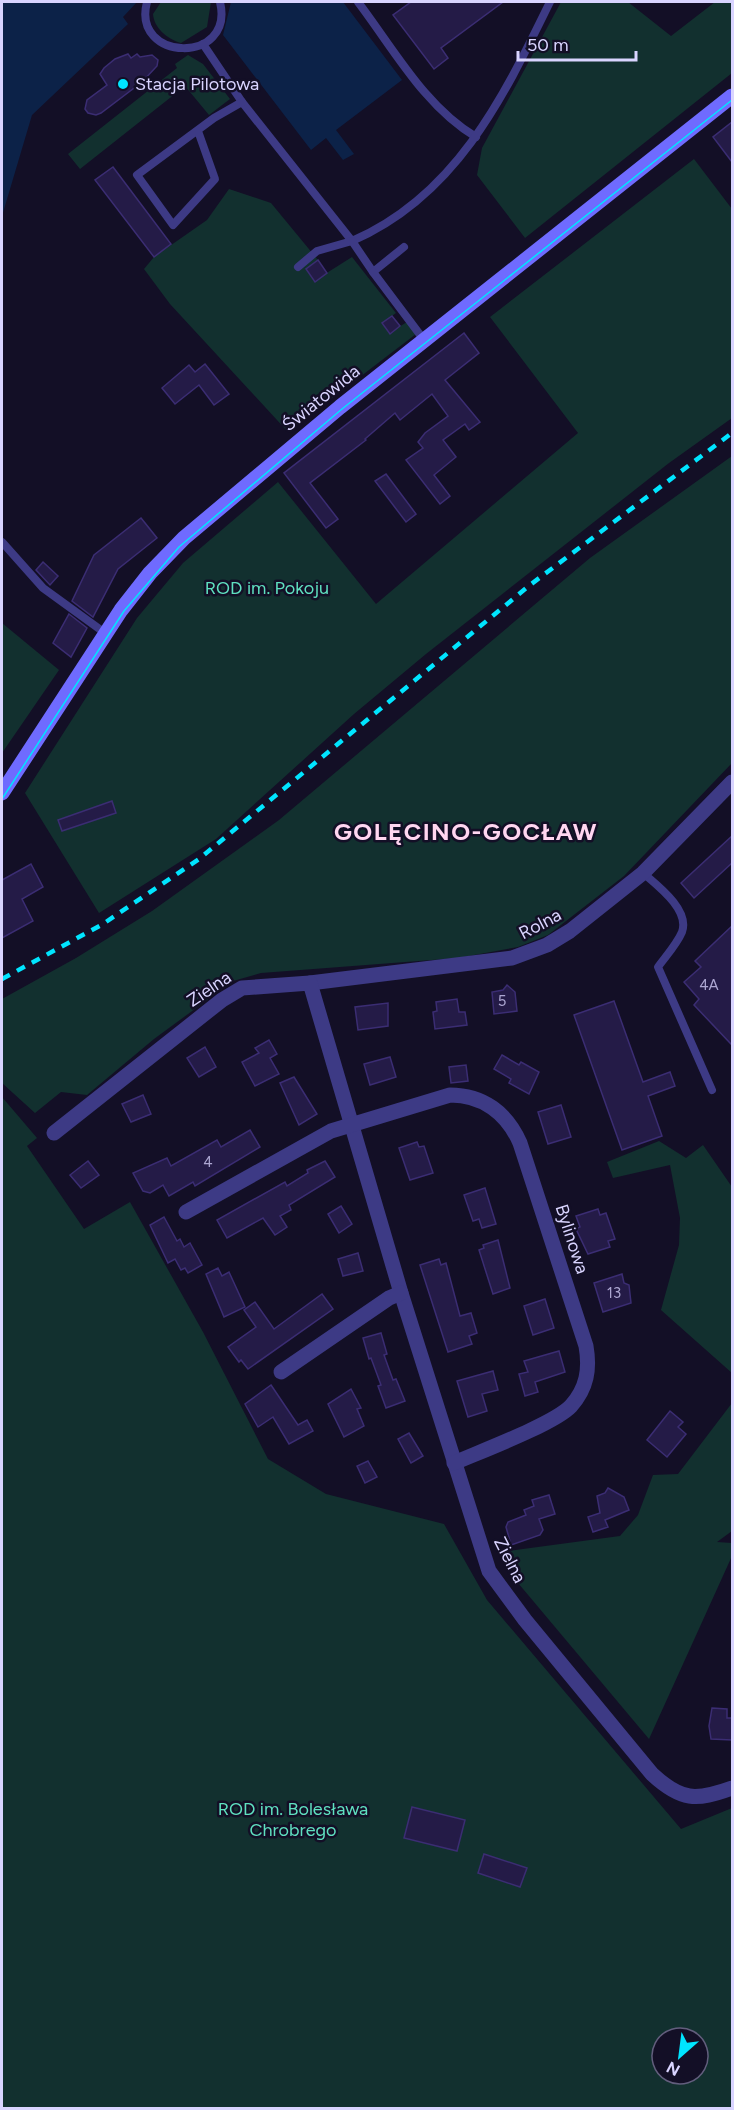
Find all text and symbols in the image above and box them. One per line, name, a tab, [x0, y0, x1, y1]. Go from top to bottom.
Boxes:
scale bar	[518, 24, 636, 62]
text: 50 m	[527, 34, 569, 56]
place label: Stacja Pilotowa	[135, 73, 259, 95]
marker: Stacja Pilotowa	[116, 77, 130, 91]
street label: Światowida	[278, 360, 364, 436]
park label: ROD im. Pokoju	[205, 577, 329, 599]
district label: GOLĘCINO-GOCŁAW	[334, 817, 598, 846]
street label: Rolna	[515, 904, 565, 944]
street label: Zielna	[183, 966, 235, 1012]
house number: 4A	[699, 976, 719, 994]
house number: 5	[498, 992, 506, 1010]
house number: 4	[203, 1153, 213, 1171]
street label: Bylinowa	[550, 1201, 594, 1277]
house number: 13	[607, 1284, 621, 1302]
street label: Zielna	[489, 1533, 531, 1587]
park label: ROD im. Bolesława Chrobrego	[218, 1798, 368, 1841]
north arrow	[650, 2026, 710, 2086]
text: N	[663, 2058, 683, 2080]

